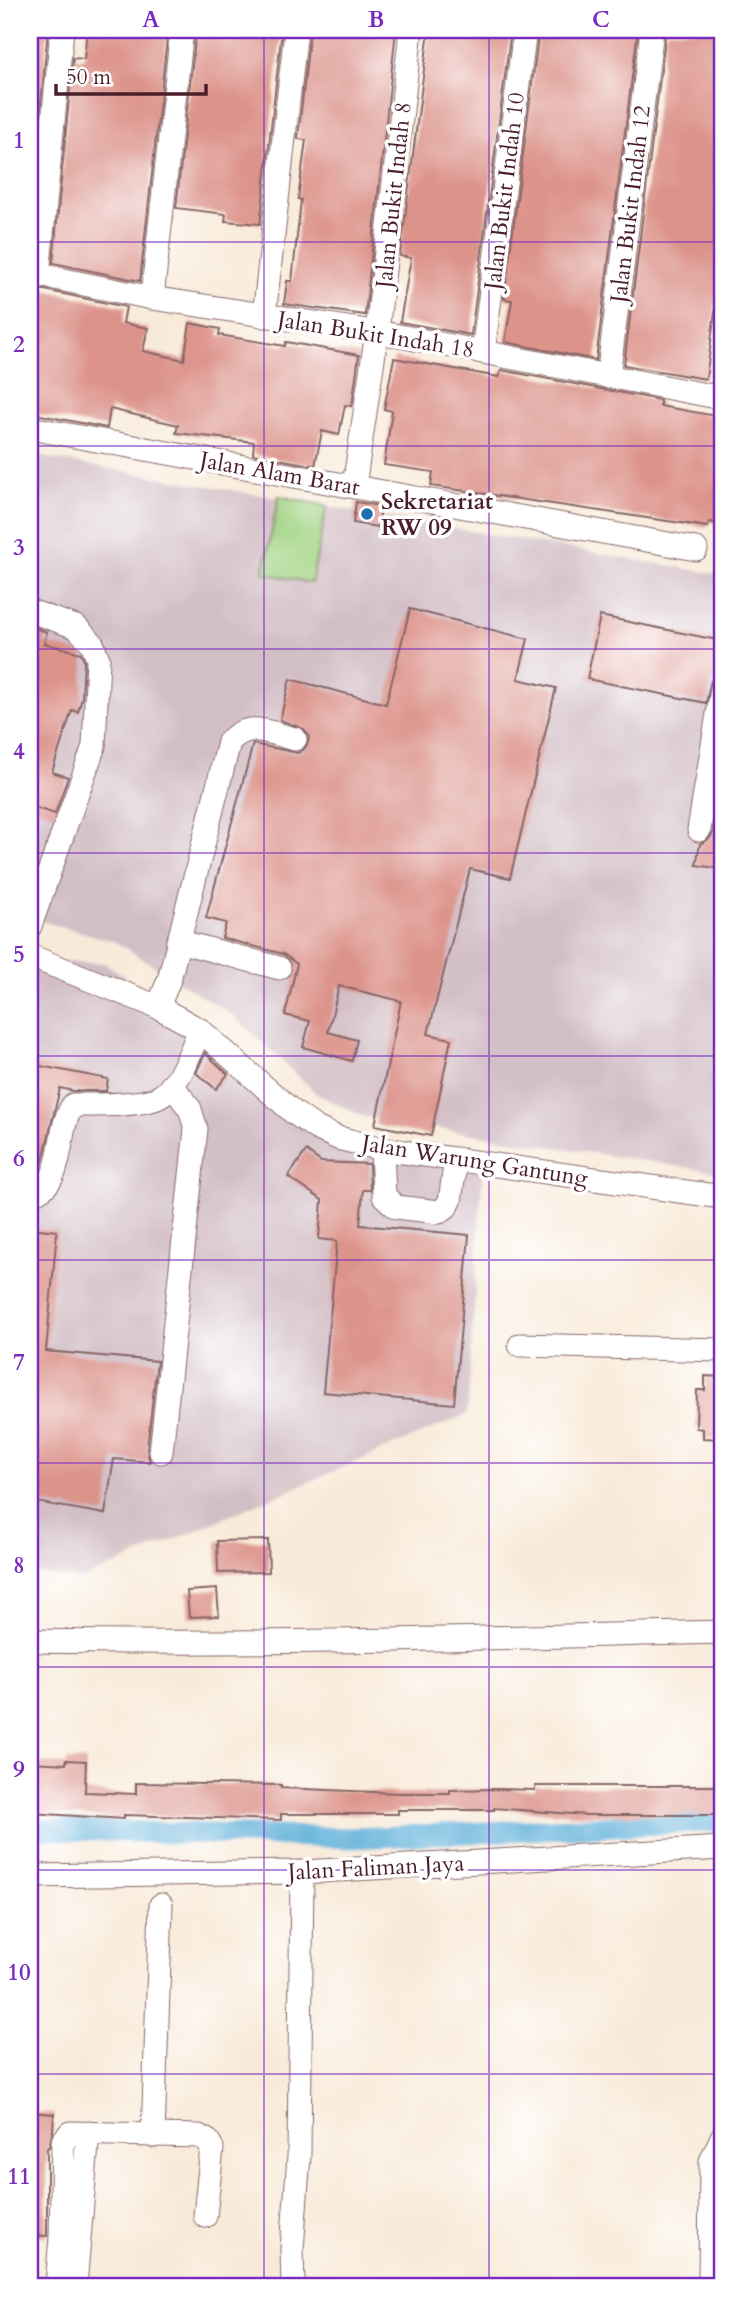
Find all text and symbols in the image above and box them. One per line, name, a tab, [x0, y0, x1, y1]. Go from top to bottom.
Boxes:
text: A	[142, 4, 160, 35]
text: B	[368, 4, 384, 35]
text: C	[592, 4, 610, 35]
scale bar	[56, 52, 206, 96]
text: 50 m	[66, 63, 111, 92]
street label: Jalan Bukit Indah 10	[477, 91, 532, 295]
street label: Jalan Bukit Indah 8	[368, 100, 419, 293]
street label: Jalan Bukit Indah 12	[603, 104, 658, 308]
text: 1	[13, 125, 25, 156]
street label: Jalan Bukit Indah 18	[272, 303, 476, 365]
text: 2	[13, 329, 25, 360]
street label: Jalan Alam Barat	[195, 444, 362, 503]
place label: Sekretariat RW 09	[381, 486, 493, 543]
marker: Sekretariat RW 09	[359, 506, 375, 522]
text: 3	[13, 532, 25, 563]
text: 4	[13, 736, 25, 767]
text: 5	[13, 939, 25, 970]
street label: Jalan Warung Gantung	[357, 1127, 590, 1194]
text: 6	[13, 1143, 25, 1174]
text: 7	[13, 1347, 25, 1378]
text: 8	[13, 1550, 25, 1581]
text: 9	[13, 1754, 25, 1785]
street label: Jalan Faliman Jaya	[284, 1847, 465, 1888]
text: 10	[7, 1957, 31, 1988]
text: 11	[7, 2161, 31, 2192]

